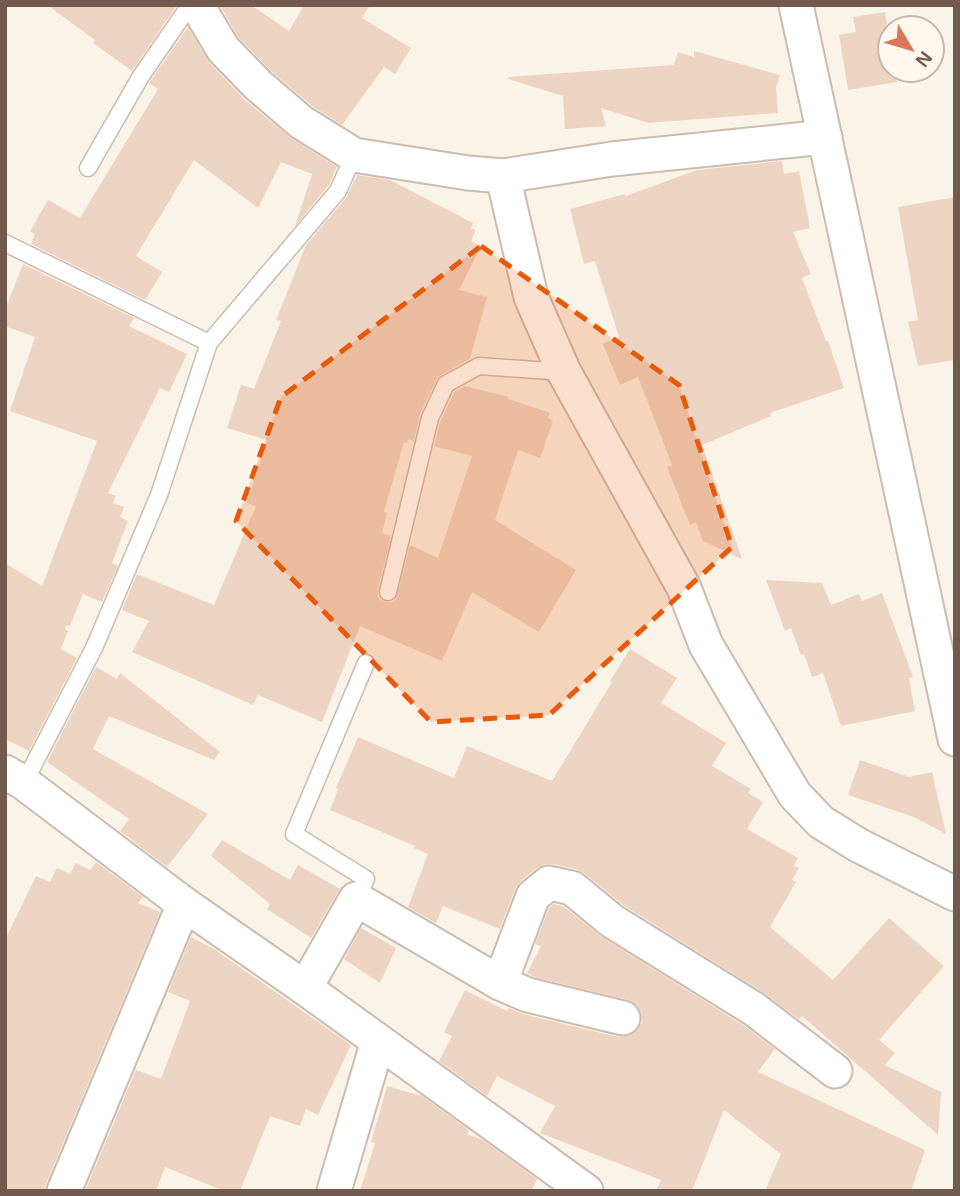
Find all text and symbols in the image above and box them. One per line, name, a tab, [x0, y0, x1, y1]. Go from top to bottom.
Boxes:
north arrow	[876, 14, 946, 84]
text: N	[912, 47, 937, 71]

